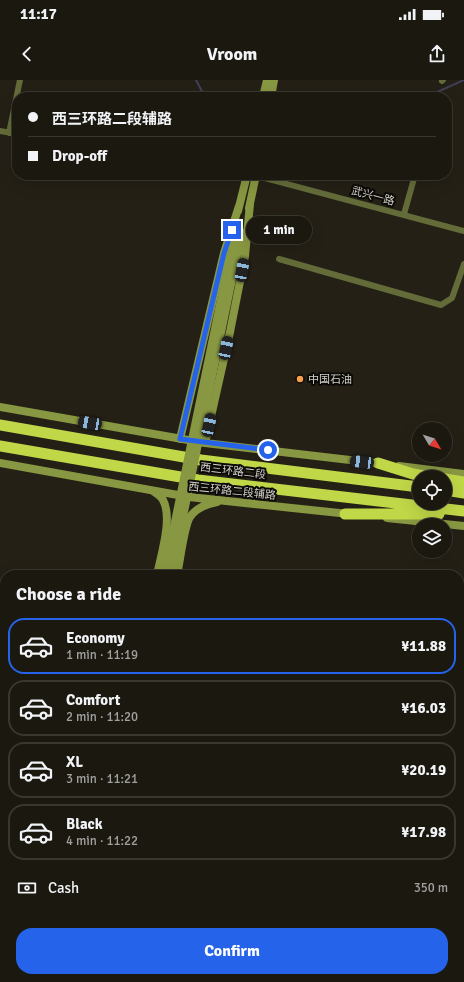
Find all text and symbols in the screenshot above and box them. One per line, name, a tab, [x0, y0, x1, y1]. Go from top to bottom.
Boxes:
text: 11:17	[20, 5, 57, 23]
icon: back	[16, 43, 38, 65]
text: Vroom	[207, 43, 257, 65]
icon: share	[426, 43, 448, 65]
text: 西三环路二段辅路	[52, 110, 172, 128]
text: Drop-off	[52, 147, 107, 165]
street label: 武兴一路	[350, 184, 396, 208]
callout: 1 min	[246, 216, 312, 244]
route end	[223, 221, 241, 239]
text: 1 min	[263, 222, 295, 238]
car	[234, 257, 250, 283]
car	[218, 335, 234, 361]
place label: 中国石油	[308, 373, 352, 386]
marker: 中国石油	[295, 374, 305, 384]
car	[201, 412, 217, 438]
car	[77, 415, 103, 431]
north arrow	[412, 422, 452, 462]
map controls	[412, 422, 452, 558]
route start	[259, 441, 277, 459]
car	[349, 455, 375, 469]
street label: 西三环路二段	[199, 461, 267, 481]
button: locate	[412, 470, 452, 510]
street label: 西三环路二段辅路	[188, 480, 276, 502]
button: layers	[412, 518, 452, 558]
text: Choose a ride	[16, 583, 121, 605]
icon: car	[18, 628, 54, 664]
text: Economy	[66, 629, 125, 647]
text: ¥11.88	[401, 637, 446, 655]
text: 1 min · 11:19	[66, 647, 138, 663]
icon: car	[18, 690, 54, 726]
text: Comfort	[66, 691, 120, 709]
text: ¥16.03	[401, 699, 446, 717]
text: 2 min · 11:20	[66, 709, 138, 725]
icon: car	[18, 752, 54, 788]
text: XL	[66, 753, 83, 771]
text: ¥20.19	[401, 761, 446, 779]
text: 3 min · 11:21	[66, 771, 138, 787]
icon: car	[18, 814, 54, 850]
text: Black	[66, 815, 103, 833]
text: ¥17.98	[401, 823, 446, 841]
text: 4 min · 11:22	[66, 833, 138, 849]
icon: cash	[16, 877, 38, 899]
text: Cash	[48, 879, 79, 897]
text: 350 m	[414, 880, 448, 896]
button: Confirm	[16, 928, 448, 974]

